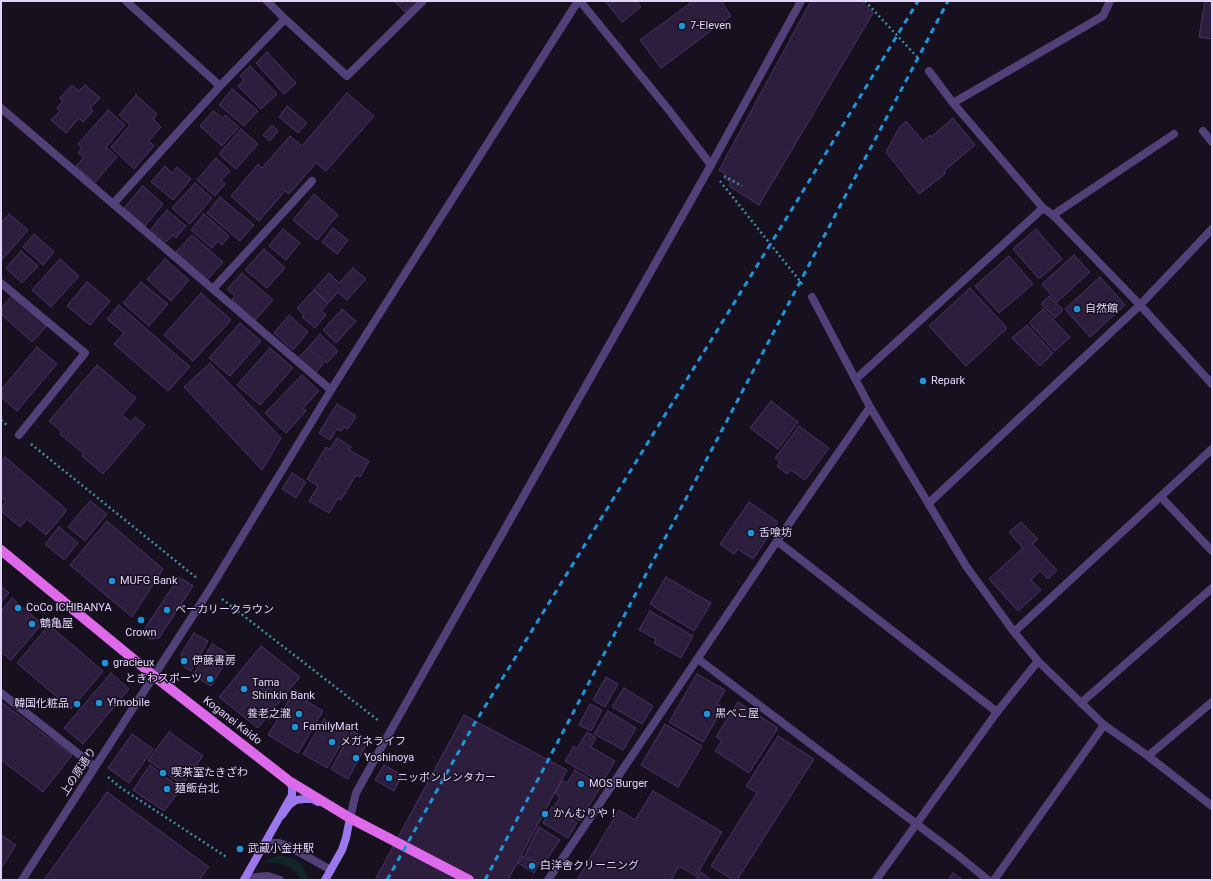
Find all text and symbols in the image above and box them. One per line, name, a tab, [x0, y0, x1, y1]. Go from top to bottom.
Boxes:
place label: 7-Eleven	[690, 19, 731, 33]
marker: 7-Eleven	[677, 21, 687, 31]
place label: 自然館	[1085, 302, 1118, 316]
marker: 自然館	[1072, 304, 1082, 314]
place label: Repark	[931, 374, 965, 388]
marker: Repark	[918, 376, 928, 386]
place label: 舌喰坊	[759, 526, 792, 540]
marker: 舌喰坊	[746, 528, 756, 538]
place label: MUFG Bank	[120, 574, 178, 588]
marker: MUFG Bank	[107, 576, 117, 586]
place label: CoCo ICHIBANYA	[26, 601, 112, 615]
marker: CoCo ICHIBANYA	[13, 603, 23, 613]
place label: ベーカリークラウン	[175, 603, 274, 617]
marker: ベーカリークラウン	[162, 605, 172, 615]
marker: Crown	[136, 615, 146, 625]
place label: 鶴亀屋	[40, 617, 73, 631]
marker: 鶴亀屋	[27, 619, 37, 629]
place label: Crown	[125, 626, 157, 640]
place label: 伊藤書房	[192, 654, 236, 668]
place label: gracieux	[113, 656, 154, 670]
marker: 伊藤書房	[179, 656, 189, 666]
marker: gracieux	[100, 658, 110, 668]
place label: ときわスポーツ	[125, 672, 202, 686]
marker: ときわスポーツ	[205, 674, 215, 684]
place label: Tama Shinkin Bank	[252, 676, 315, 702]
marker: Tama Shinkin Bank	[239, 684, 249, 694]
street label: Koganei Kaido	[200, 694, 264, 748]
place label: Y!mobile	[107, 696, 150, 710]
place label: 韓国化粧品	[14, 697, 69, 711]
marker: Y!mobile	[94, 698, 104, 708]
marker: 韓国化粧品	[72, 699, 82, 709]
place label: 養老之瀧	[247, 707, 291, 721]
place label: 黒べこ屋	[715, 707, 759, 721]
marker: 養老之瀧	[294, 709, 304, 719]
marker: 黒べこ屋	[702, 709, 712, 719]
place label: FamilyMart	[303, 720, 358, 734]
marker: FamilyMart	[290, 722, 300, 732]
place label: メガネライフ	[340, 735, 406, 749]
marker: メガネライフ	[327, 737, 337, 747]
street label: 上の原通り	[58, 745, 100, 799]
place label: Yoshinoya	[364, 751, 414, 765]
marker: Yoshinoya	[351, 753, 361, 763]
place label: 喫茶室たきざわ	[171, 766, 248, 780]
marker: 喫茶室たきざわ	[158, 768, 168, 778]
place label: ニッポンレンタカー	[397, 771, 496, 785]
marker: ニッポンレンタカー	[384, 773, 394, 783]
place label: MOS Burger	[589, 777, 648, 791]
marker: MOS Burger	[576, 779, 586, 789]
place label: 麺飯台北	[175, 782, 219, 796]
marker: 麺飯台北	[162, 784, 172, 794]
place label: かんむりや！	[553, 807, 619, 821]
marker: かんむりや！	[540, 809, 550, 819]
place label: 武蔵小金井駅	[248, 842, 314, 856]
marker: 武蔵小金井駅	[235, 844, 245, 854]
place label: 白洋舎クリーニング	[540, 859, 639, 873]
marker: 白洋舎クリーニング	[527, 861, 537, 871]

